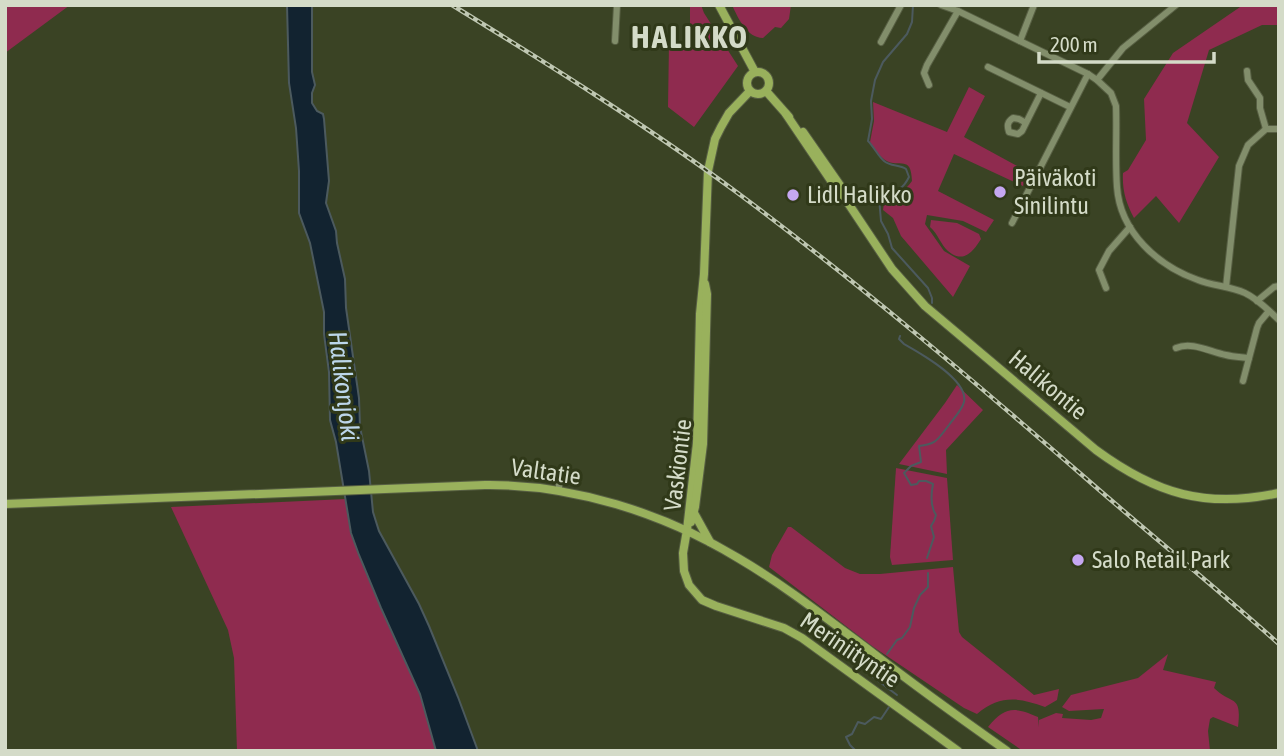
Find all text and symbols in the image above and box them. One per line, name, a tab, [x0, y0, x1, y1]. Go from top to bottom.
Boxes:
district label: HALIKKO	[631, 18, 749, 55]
scale bar	[1039, 21, 1214, 65]
text: 200 m	[1050, 32, 1098, 56]
place label: Päiväkoti Sinilintu	[1014, 164, 1097, 219]
place label: Lidl Halikko	[807, 181, 912, 208]
marker: Päiväkoti Sinilintu	[992, 184, 1008, 200]
marker: Lidl Halikko	[785, 187, 801, 203]
water label: Halikonjoki	[322, 329, 366, 443]
street label: Halikontie	[1004, 344, 1093, 425]
street label: Vaskiontie	[658, 417, 697, 512]
street label: Valtatie	[510, 453, 583, 490]
place label: Salo Retail Park	[1092, 546, 1231, 573]
marker: Salo Retail Park	[1070, 552, 1086, 568]
street label: Meriniityntie	[795, 607, 905, 693]

